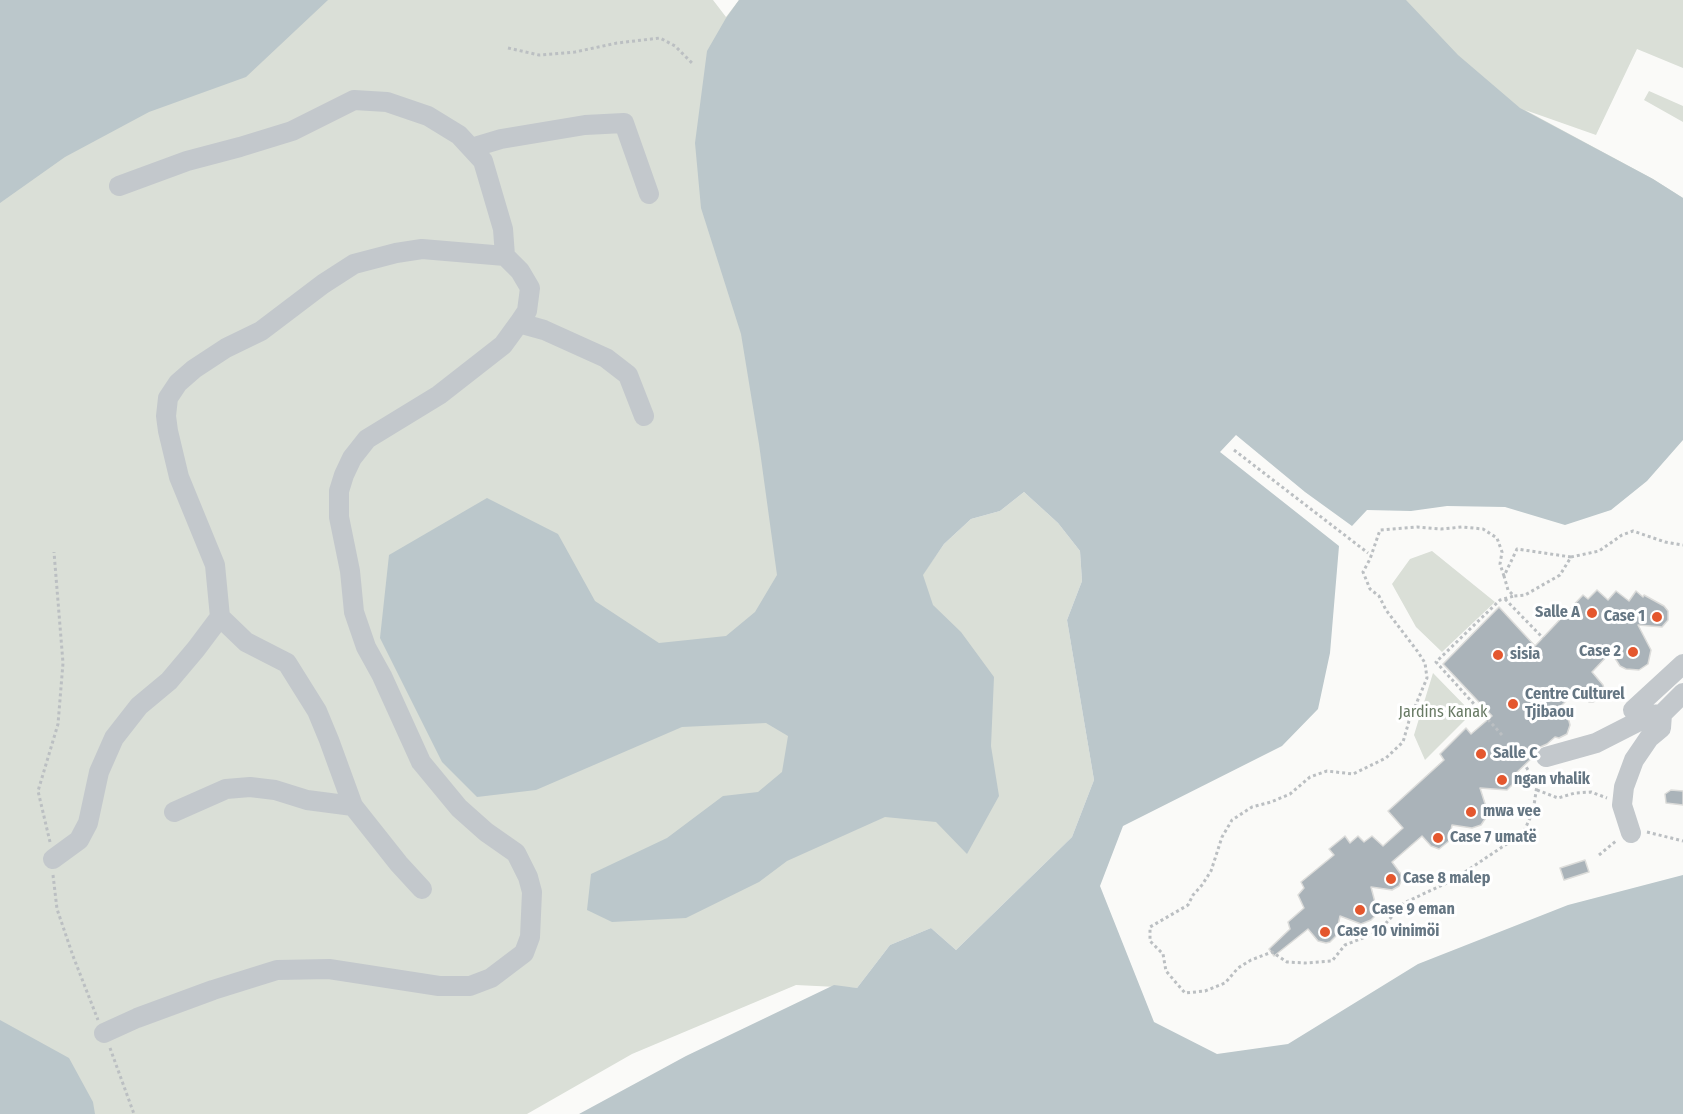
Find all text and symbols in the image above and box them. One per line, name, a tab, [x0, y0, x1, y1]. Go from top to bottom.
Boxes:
place label: Salle A	[1535, 603, 1580, 623]
marker: Salle A	[1585, 606, 1599, 620]
place label: Case 1	[1604, 607, 1645, 627]
marker: Case 1	[1650, 610, 1664, 624]
place label: Case 2	[1579, 642, 1621, 662]
place label: sisia	[1510, 645, 1540, 665]
marker: Case 2	[1626, 645, 1640, 659]
marker: sisia	[1491, 648, 1505, 662]
place label: Centre Culturel Tjibaou	[1525, 685, 1625, 723]
marker: Centre Culturel Tjibaou	[1506, 697, 1520, 711]
park label: Jardins Kanak	[1399, 703, 1487, 723]
place label: Salle C	[1493, 744, 1538, 764]
marker: Salle C	[1474, 747, 1488, 761]
place label: ngan vhalik	[1514, 770, 1590, 790]
marker: ngan vhalik	[1495, 773, 1509, 787]
place label: mwa vee	[1483, 802, 1541, 822]
marker: mwa vee	[1464, 805, 1478, 819]
place label: Case 7 umatë	[1450, 828, 1537, 848]
marker: Case 7 umatë	[1431, 831, 1445, 845]
place label: Case 8 malep	[1403, 869, 1490, 889]
marker: Case 8 malep	[1384, 872, 1398, 886]
place label: Case 9 eman	[1372, 900, 1455, 920]
marker: Case 9 eman	[1353, 903, 1367, 917]
place label: Case 10 vinimöi	[1337, 922, 1439, 942]
marker: Case 10 vinimöi	[1318, 925, 1332, 939]

